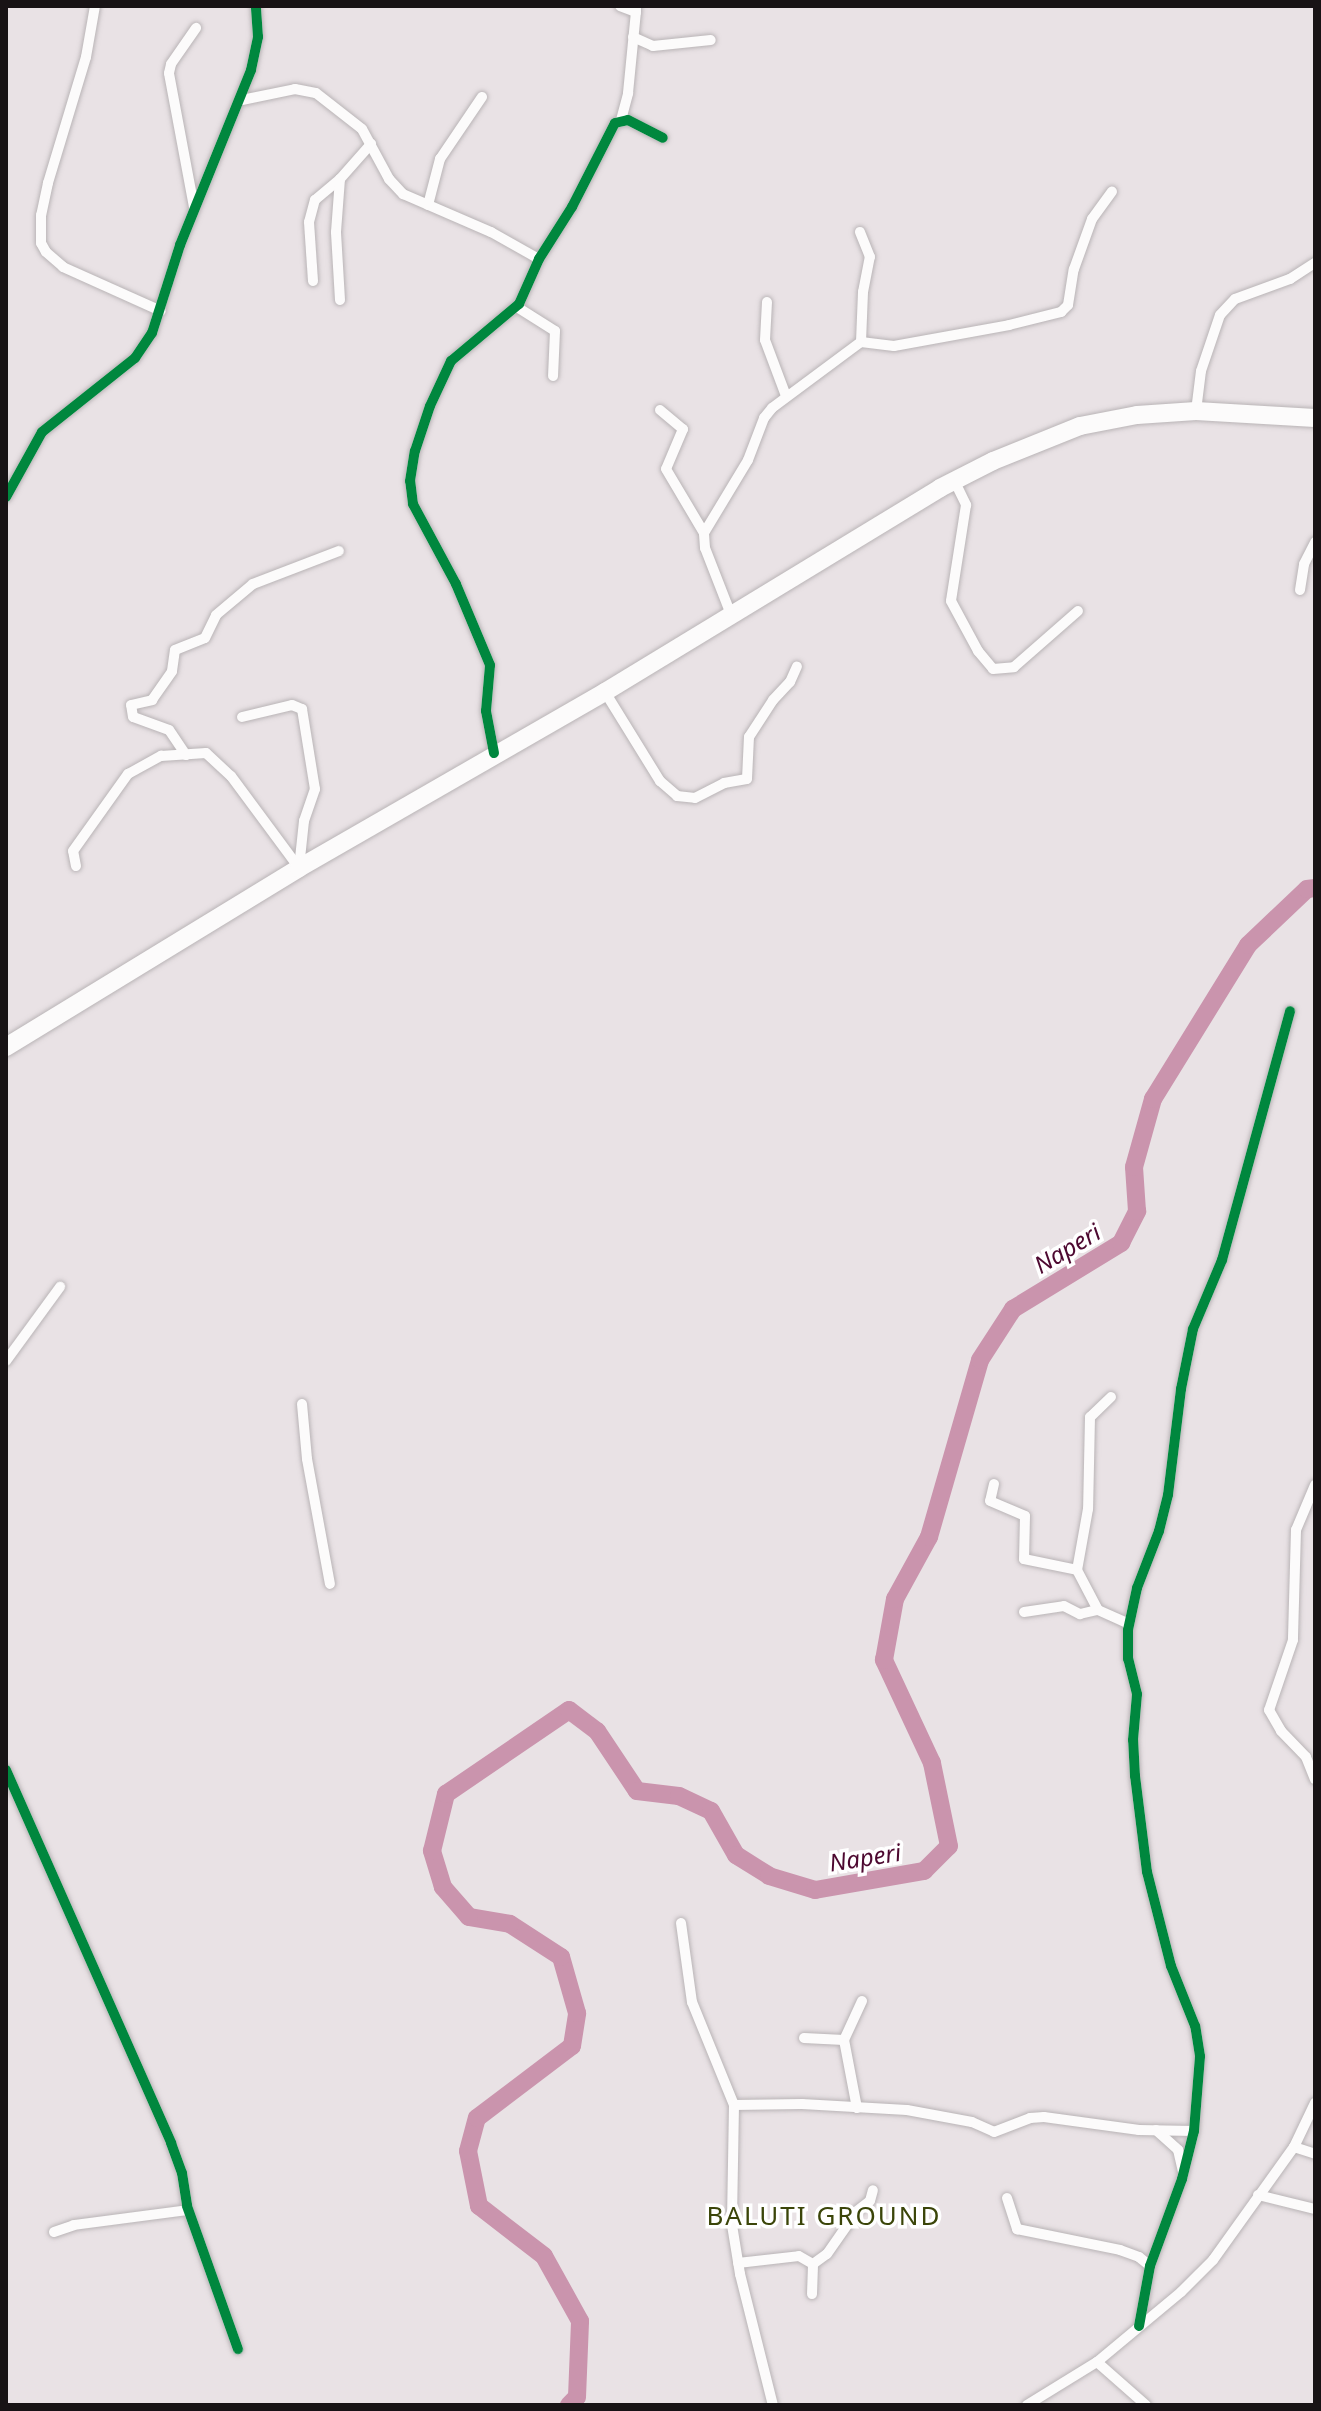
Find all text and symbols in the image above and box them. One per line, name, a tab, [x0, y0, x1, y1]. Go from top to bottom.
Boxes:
water label: Naperi	[1029, 1217, 1105, 1279]
water label: Naperi	[827, 1837, 903, 1877]
district label: BALUTI GROUND	[706, 2200, 942, 2232]

